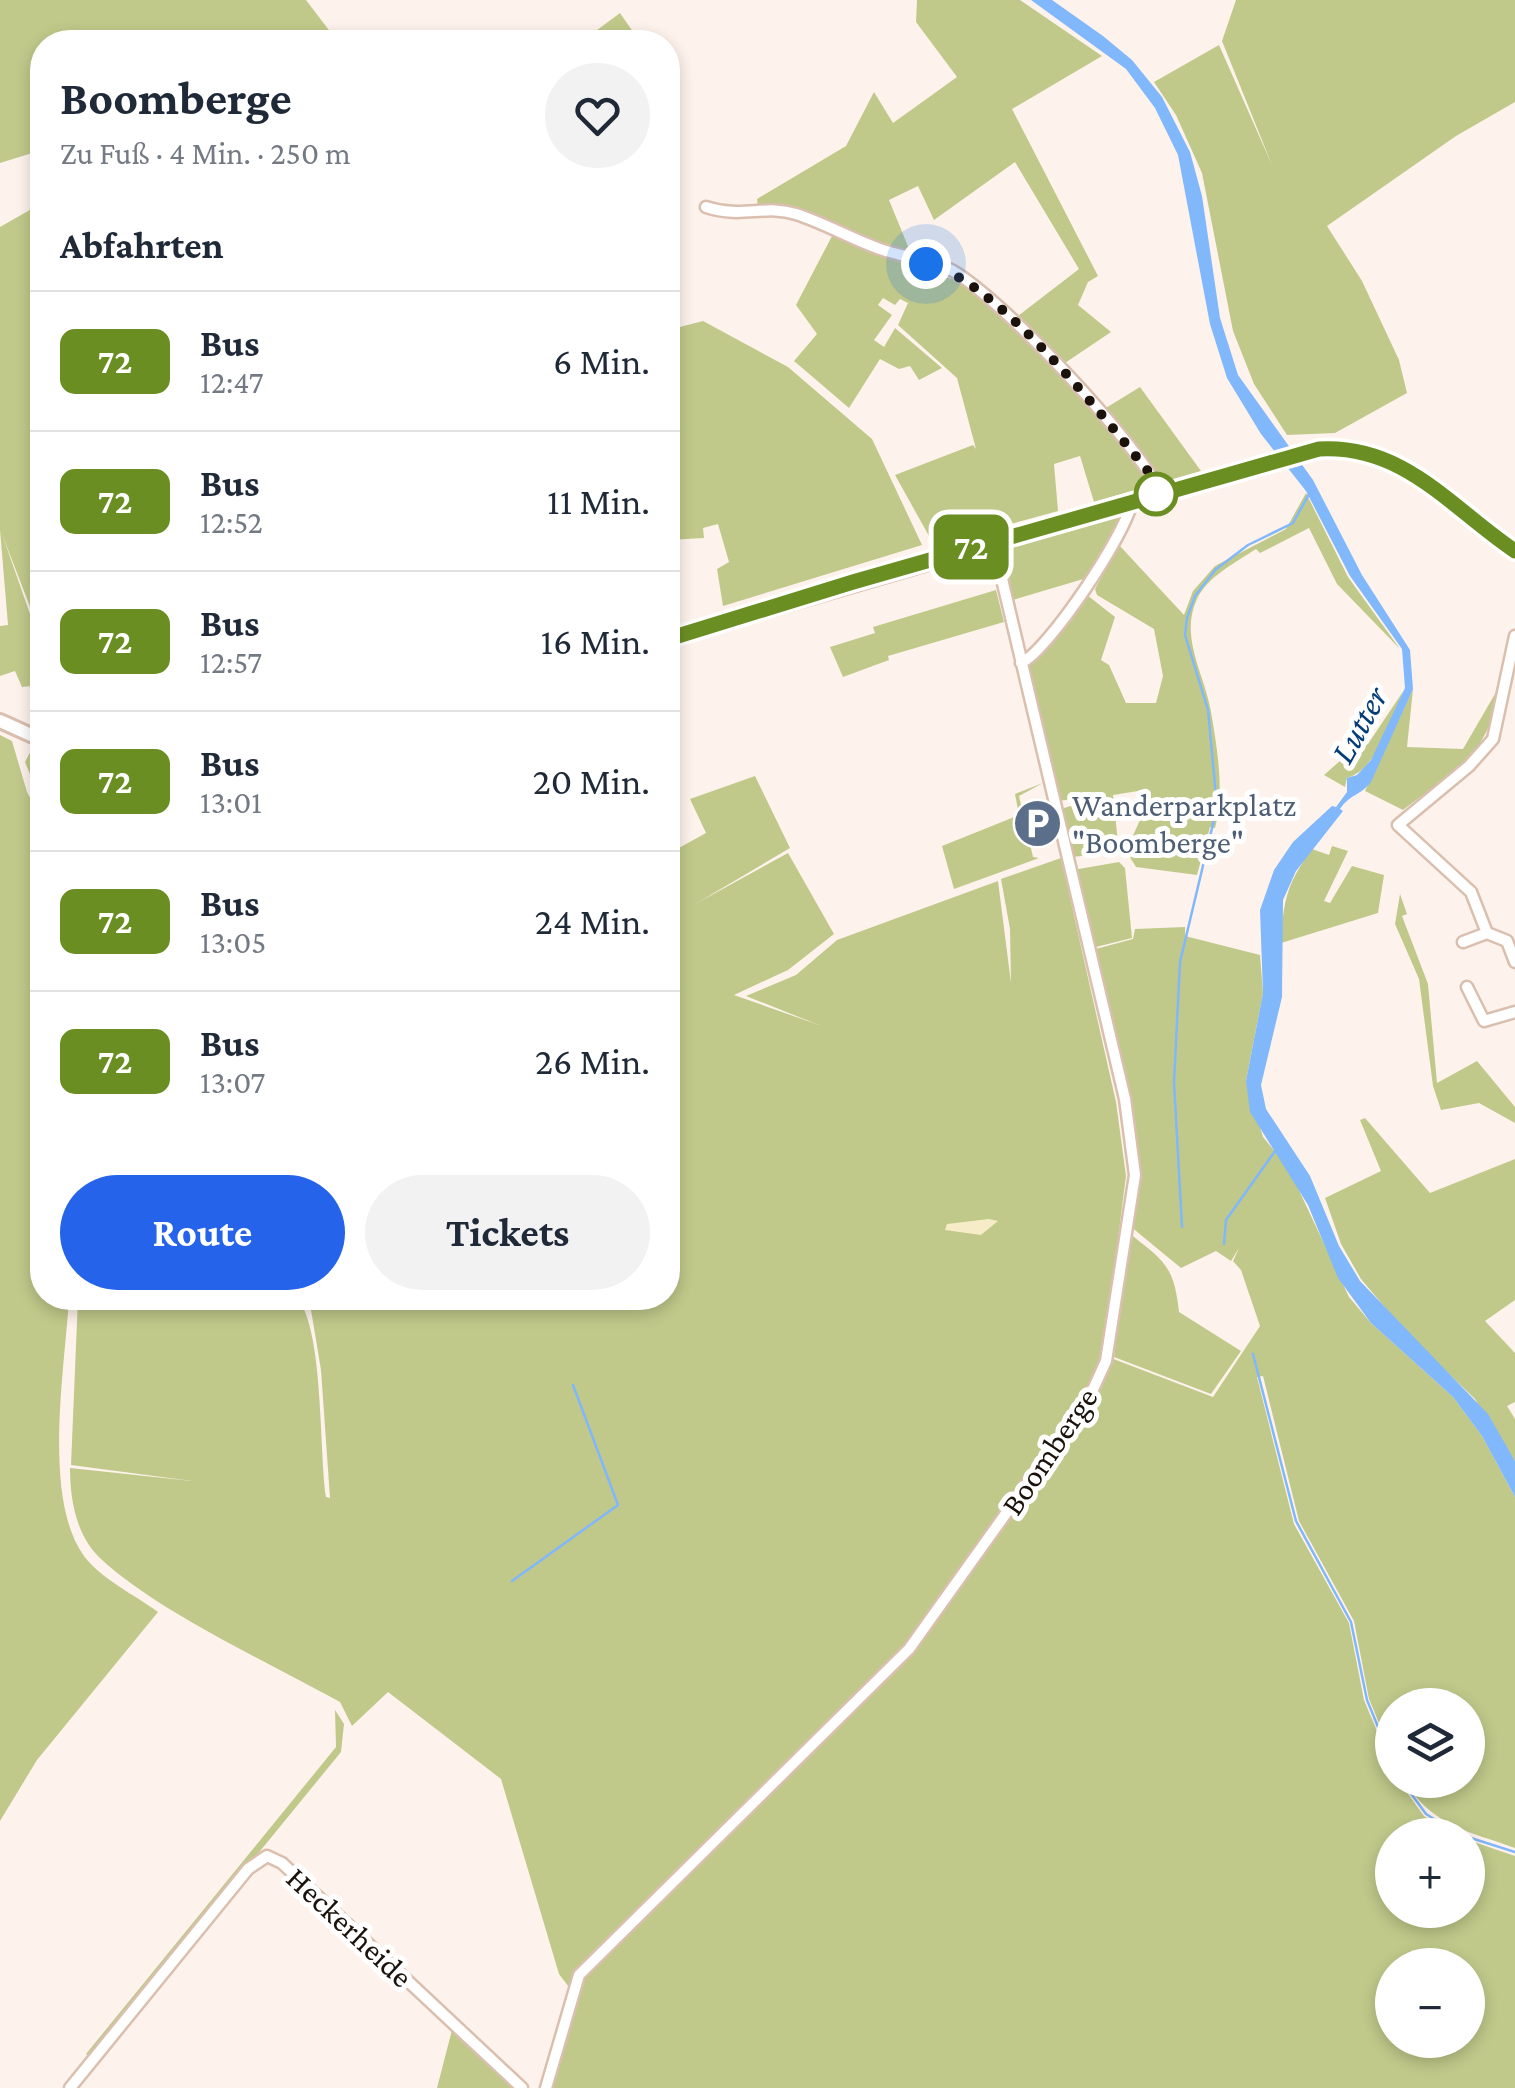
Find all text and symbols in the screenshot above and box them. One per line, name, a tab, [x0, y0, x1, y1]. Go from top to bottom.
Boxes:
button: heart	[545, 63, 650, 168]
text: Boomberge	[60, 71, 292, 124]
text: Zu Fuß · 4 Min. · 250 m	[60, 135, 351, 171]
text: Abfahrten	[60, 224, 224, 266]
your location	[901, 239, 951, 289]
text: Bus	[200, 322, 259, 364]
text: 6 Min.	[553, 340, 650, 382]
text: 72	[98, 342, 132, 381]
text: 12:47	[200, 364, 264, 400]
text: Bus	[200, 462, 259, 504]
unlabelled marker	[1135, 473, 1177, 515]
text: 11 Min.	[547, 480, 650, 522]
text: 72	[98, 482, 132, 521]
text: 12:52	[200, 504, 263, 540]
line badge: 72	[926, 514, 1016, 580]
text: 72	[954, 528, 988, 567]
text: Bus	[200, 602, 259, 644]
text: 16 Min.	[540, 620, 650, 662]
text: 72	[98, 622, 132, 661]
text: 12:57	[200, 644, 262, 680]
water label: Lutter	[1322, 679, 1397, 770]
text: Bus	[200, 742, 259, 784]
text: 20 Min.	[533, 760, 650, 802]
text: 72	[98, 762, 132, 801]
text: 13:01	[200, 784, 262, 820]
place label: Wanderparkplatz "Boomberge"	[1072, 787, 1296, 860]
parking icon: Wanderparkplatz "Boomberge"	[1011, 797, 1063, 849]
text: Bus	[200, 882, 259, 924]
text: 24 Min.	[535, 900, 650, 942]
text: 72	[98, 902, 132, 941]
text: 13:05	[200, 924, 266, 960]
text: Bus	[200, 1022, 259, 1064]
text: 26 Min.	[535, 1040, 650, 1082]
text: 72	[98, 1042, 132, 1081]
text: 13:07	[200, 1064, 265, 1100]
button: Route	[60, 1175, 345, 1290]
button: Tickets	[365, 1175, 650, 1290]
street label: Boomberge	[993, 1381, 1105, 1521]
map controls	[1375, 1688, 1485, 2058]
button: layers	[1375, 1688, 1485, 1798]
button: +	[1375, 1818, 1485, 1928]
street label: Heckerheide	[280, 1860, 420, 1994]
button: −	[1375, 1948, 1485, 2058]

